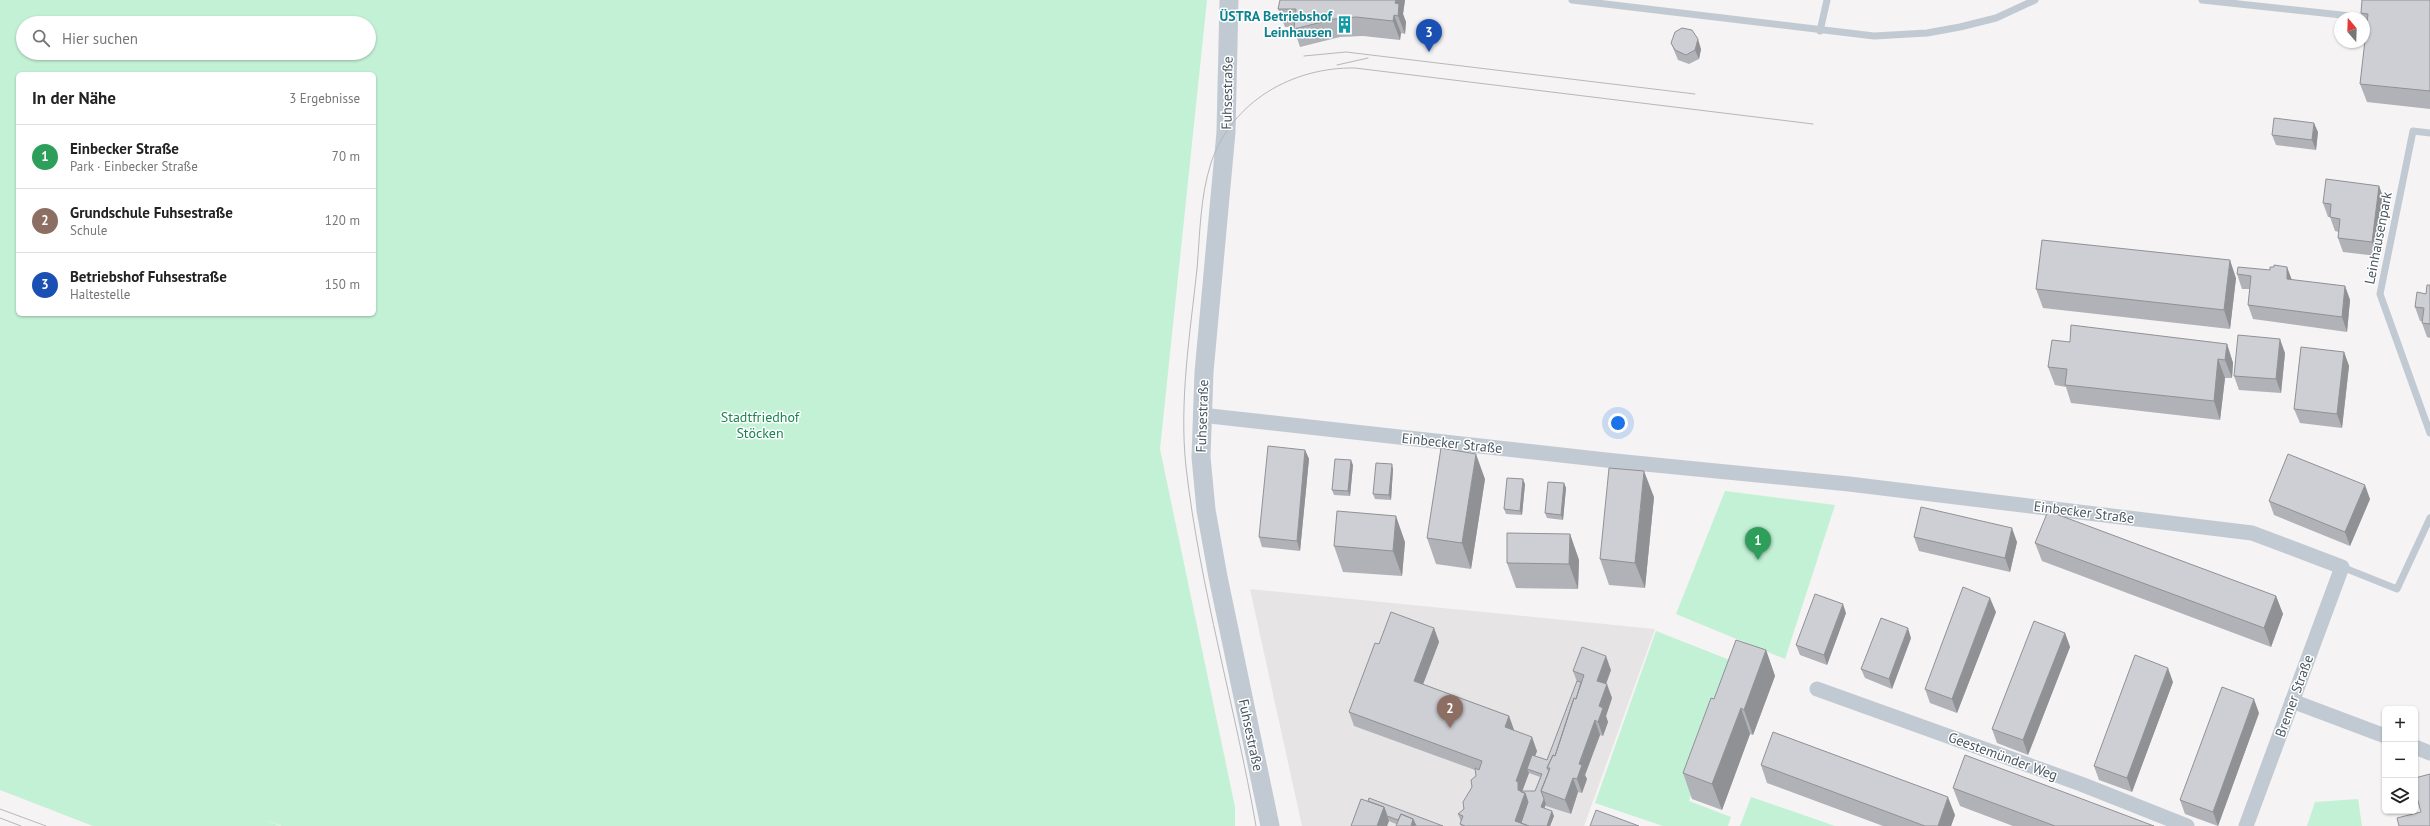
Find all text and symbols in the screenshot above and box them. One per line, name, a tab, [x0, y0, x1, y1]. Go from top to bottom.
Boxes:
place label: ÜSTRA Betriebshof Leinhausen	[1220, 7, 1334, 41]
north arrow	[2334, 12, 2370, 48]
building icon: ÜSTRA Betriebshof Leinhausen	[1335, 14, 1355, 34]
search box	[16, 16, 376, 60]
pin: 3	[1416, 19, 1442, 52]
icon: search	[30, 27, 52, 49]
text: Hier suchen	[62, 29, 138, 48]
street label: Fuhsestraße	[1217, 56, 1237, 130]
text: In der Nähe	[32, 87, 116, 109]
text: 3 Ergebnisse	[289, 90, 360, 107]
text: Einbecker Straße	[70, 139, 179, 158]
text: 1	[41, 148, 49, 165]
text: 70 m	[332, 148, 360, 165]
text: Park · Einbecker Straße	[70, 158, 198, 175]
street label: Leinhausenpark	[2360, 190, 2396, 286]
text: Grundschule Fuhsestraße	[70, 203, 233, 222]
text: 2	[41, 212, 49, 229]
text: 120 m	[325, 212, 360, 229]
text: Schule	[70, 222, 107, 239]
text: Betriebshof Fuhsestraße	[70, 267, 227, 286]
text: 3	[41, 276, 49, 293]
text: 150 m	[325, 276, 360, 293]
text: Haltestelle	[70, 286, 130, 303]
street label: Fuhsestraße	[1192, 379, 1212, 453]
park label: Stadtfriedhof Stöcken	[721, 408, 800, 442]
your location	[1608, 413, 1628, 433]
street label: Einbecker Straße	[1401, 429, 1503, 457]
street label: Einbecker Straße	[2033, 497, 2135, 527]
pin: 1	[1745, 527, 1771, 560]
street label: Bremer Straße	[2271, 652, 2317, 740]
pin: 2	[1437, 695, 1463, 728]
street label: Fuhsestraße	[1235, 697, 1267, 773]
map controls	[2382, 706, 2418, 814]
button: +	[2382, 706, 2418, 742]
street label: Geestemünder Weg	[1946, 728, 2060, 784]
button: −	[2382, 742, 2418, 778]
button: layers	[2382, 778, 2418, 814]

